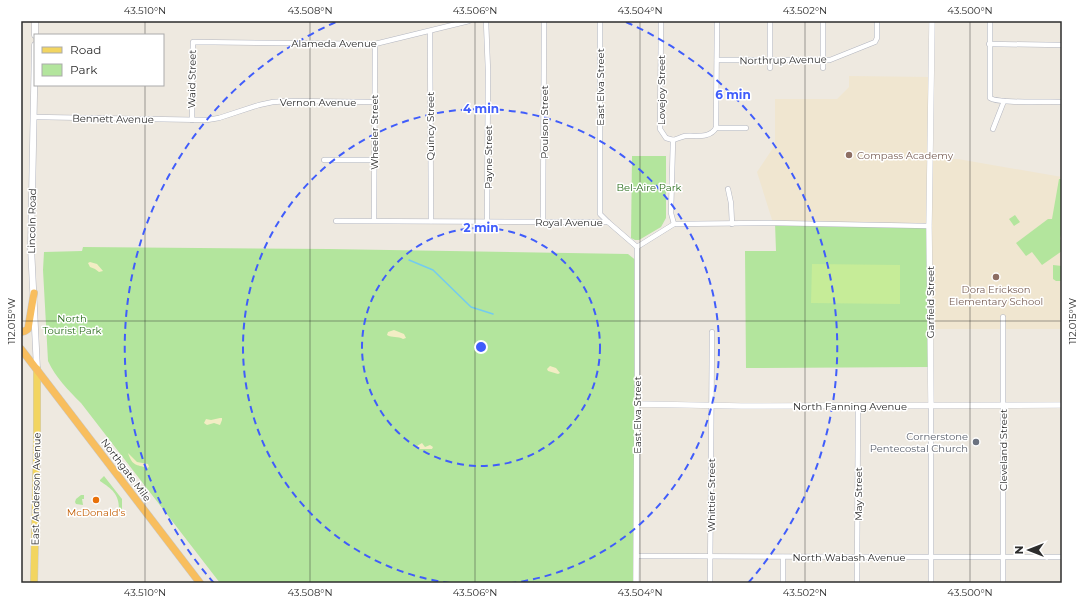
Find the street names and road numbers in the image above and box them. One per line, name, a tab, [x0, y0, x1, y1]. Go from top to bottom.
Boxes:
street label: Alameda Avenue	[291, 37, 377, 50]
street label: East Elva Street	[594, 48, 607, 126]
street label: Waid Street	[185, 49, 199, 109]
street label: Northrup Avenue	[739, 53, 827, 67]
street label: Lovejoy Street	[655, 55, 668, 125]
street label: Poulson Street	[538, 85, 551, 159]
street label: Quincy Street	[424, 92, 437, 160]
street label: Wheeler Street	[368, 94, 381, 170]
street label: Vernon Avenue	[280, 96, 356, 109]
street label: Bennett Avenue	[72, 112, 154, 126]
street label: Payne Street	[482, 125, 495, 189]
street label: Lincoln Road	[25, 188, 39, 254]
street label: Royal Avenue	[535, 216, 603, 229]
street label: Garfield Street	[924, 266, 937, 338]
street label: East Elva Street	[631, 376, 644, 454]
street label: North Fanning Avenue	[793, 400, 907, 413]
street label: Cleveland Street	[997, 409, 1010, 491]
street label: East Anderson Avenue	[29, 432, 43, 546]
street label: Northgate Mile	[98, 436, 154, 504]
street label: Whittier Street	[705, 458, 718, 532]
street label: May Street	[852, 467, 865, 521]
street label: North Wabash Avenue	[792, 551, 906, 564]

